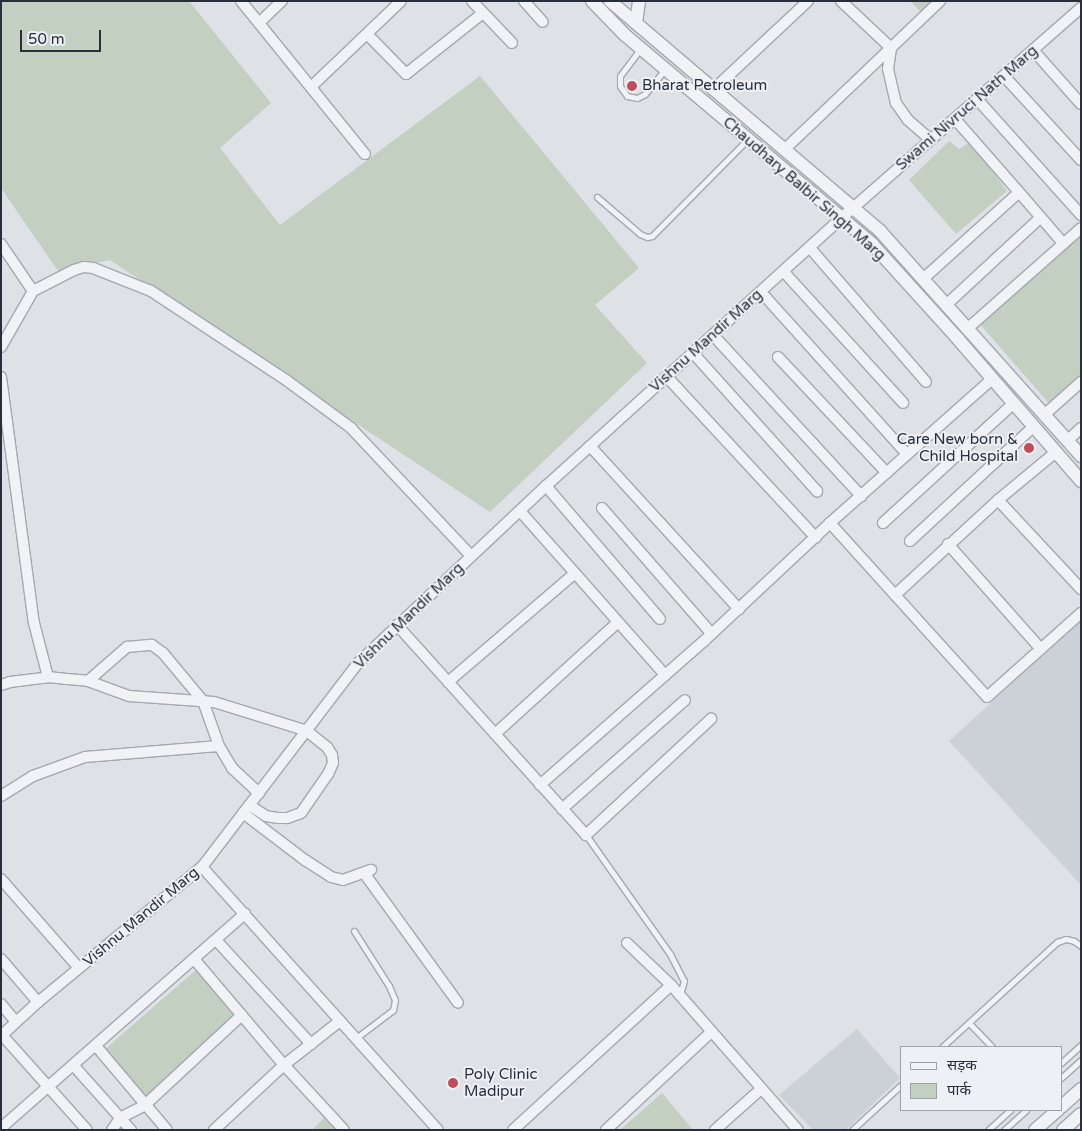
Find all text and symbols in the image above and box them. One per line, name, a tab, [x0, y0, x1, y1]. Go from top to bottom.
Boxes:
scale bar	[22, 20, 104, 52]
text: 50 m	[28, 30, 65, 48]
street label: Swami Nivruci Nath Marg	[893, 42, 1041, 174]
place label: Bharat Petroleum	[642, 77, 767, 95]
marker: Bharat Petroleum	[626, 80, 638, 92]
street label: Chaudhary Balbir Singh Marg	[719, 113, 889, 265]
street label: Vishnu Mandir Marg	[646, 286, 766, 396]
place label: Care New born & Child Hospital	[897, 430, 1018, 465]
marker: Care New born & Child Hospital	[1022, 441, 1036, 455]
street label: Vishnu Mandir Marg	[351, 559, 467, 673]
street label: Vishnu Mandir Marg	[80, 863, 202, 971]
legend	[900, 1046, 1062, 1111]
text: सड़क	[947, 1056, 977, 1074]
place label: Poly Clinic Madipur	[464, 1065, 537, 1100]
marker: Poly Clinic Madipur	[446, 1076, 460, 1090]
text: पार्क	[947, 1081, 971, 1099]

